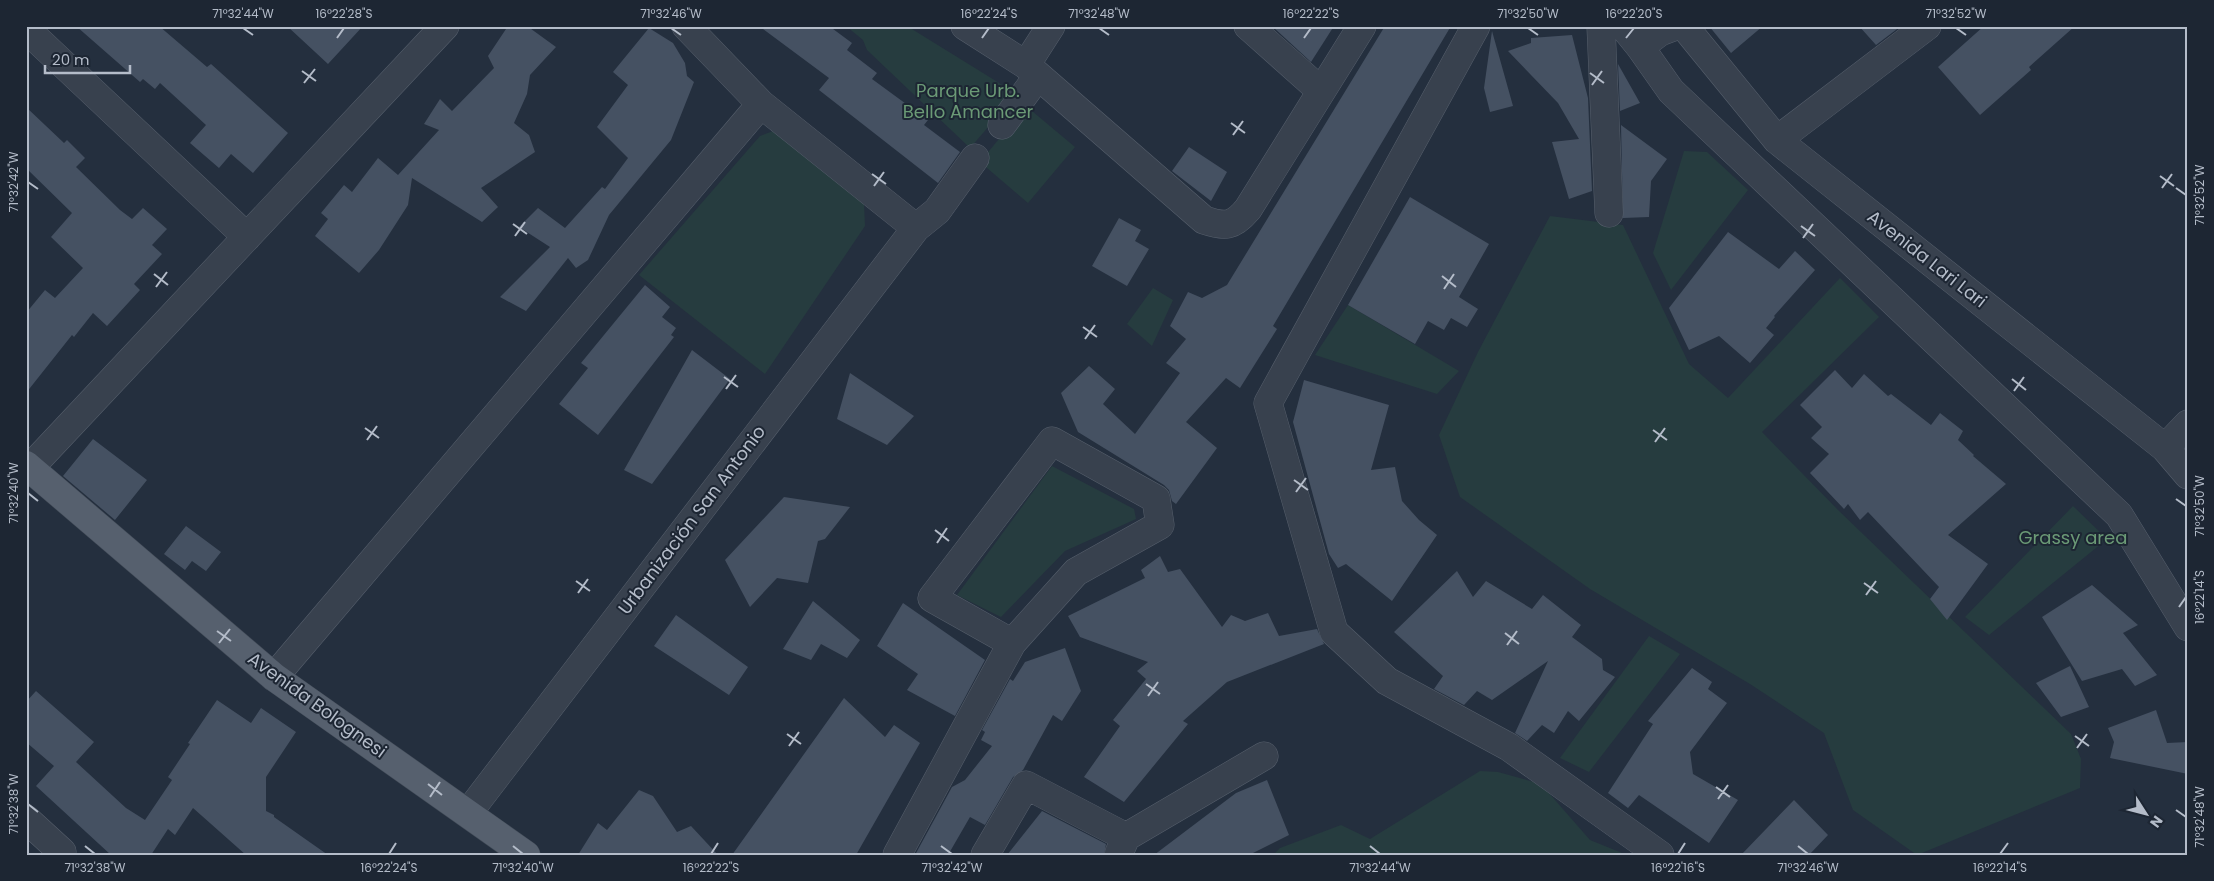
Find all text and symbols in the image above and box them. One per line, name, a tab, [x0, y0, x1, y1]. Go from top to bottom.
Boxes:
text: 71°32'44"W	[212, 5, 274, 22]
text: 16°22'28"S	[315, 5, 373, 22]
text: 71°32'46"W	[640, 5, 702, 22]
text: 16°22'24"S	[960, 5, 1018, 22]
text: 71°32'48"W	[1068, 5, 1130, 22]
text: 16°22'22"S	[1283, 5, 1339, 22]
text: 71°32'50"W	[1497, 5, 1559, 22]
text: 16°22'20"S	[1605, 5, 1663, 22]
text: 71°32'52"W	[1926, 5, 1987, 22]
scale bar	[45, 42, 130, 74]
text: 20 m	[52, 49, 90, 70]
park label: Parque Urb. Bello Amancer	[903, 78, 1034, 124]
text: 71°32'42"W	[5, 151, 22, 212]
text: 71°32'52"W	[2191, 164, 2208, 225]
street label: Avenida Lari Lari	[1862, 204, 1992, 313]
street label: Urbanización San Antonio	[612, 420, 771, 619]
text: 71°32'40"W	[5, 462, 22, 524]
text: 71°32'50"W	[2191, 475, 2208, 537]
park label: Grassy area	[2019, 525, 2127, 550]
text: 16°22'14"S	[2191, 570, 2208, 624]
street label: Avenida Bolognesi	[243, 646, 392, 763]
text: 71°32'38"W	[5, 773, 22, 835]
text: 71°32'48"W	[2191, 786, 2208, 848]
north arrow	[2122, 788, 2172, 838]
text: N	[2145, 812, 2168, 832]
text: 71°32'38"W	[64, 859, 126, 876]
text: 16°22'24"S	[360, 859, 418, 876]
text: 71°32'40"W	[492, 859, 554, 876]
text: 16°22'22"S	[683, 859, 739, 876]
text: 71°32'42"W	[922, 859, 983, 876]
text: 71°32'44"W	[1349, 859, 1411, 876]
text: 16°22'16"S	[1651, 859, 1705, 876]
text: 71°32'46"W	[1777, 859, 1839, 876]
text: 16°22'14"S	[1973, 859, 2027, 876]

